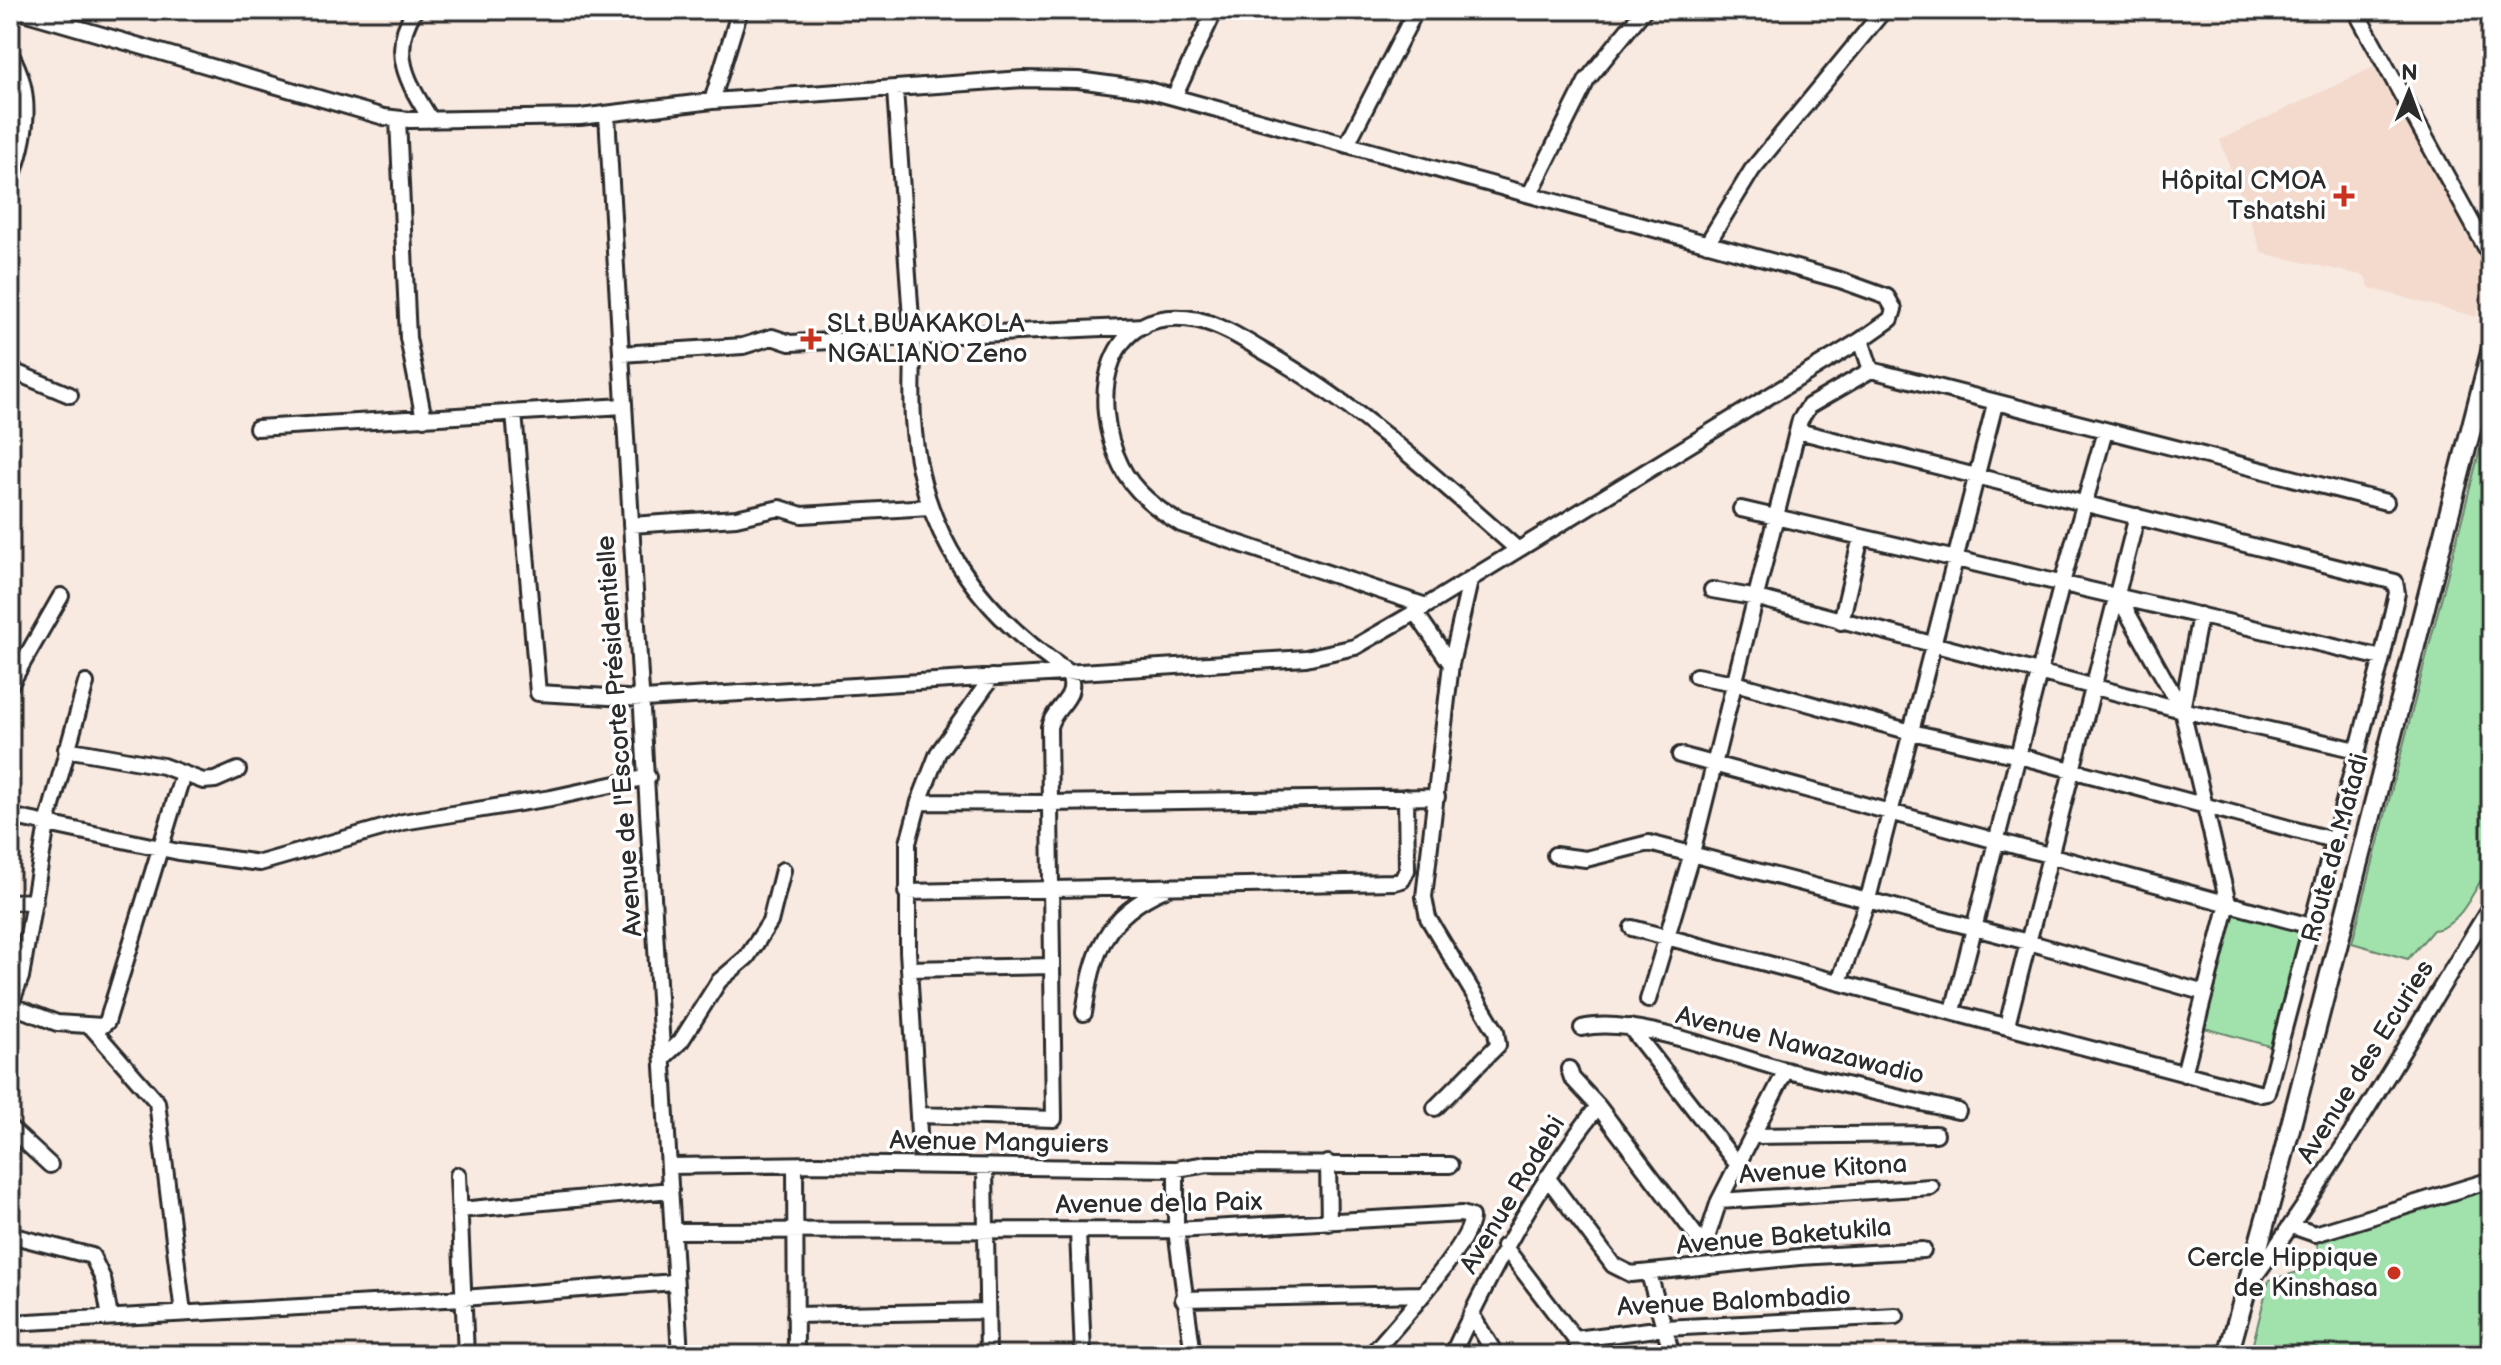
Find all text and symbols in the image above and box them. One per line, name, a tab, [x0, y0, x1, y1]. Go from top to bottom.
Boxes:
north arrow	[2369, 52, 2449, 132]
text: N	[2401, 60, 2418, 87]
place label: Hôpital CMOA Tshatshi	[2161, 166, 2326, 227]
marker: Hôpital CMOA Tshatshi	[2333, 185, 2355, 207]
place label: SLt BUAKAKOLA NGALIANO Zeno	[827, 309, 1028, 370]
marker: SLt BUAKAKOLA NGALIANO Zeno	[802, 330, 820, 348]
street label: Avenue de l'Escorte Présidentielle	[591, 534, 649, 938]
street label: Route de Matadi	[2296, 750, 2376, 946]
street label: Avenue des Ecuries	[2291, 955, 2441, 1169]
street label: Avenue Nawazawadio	[1672, 1000, 1928, 1092]
street label: Avenue Rodebi	[1454, 1110, 1572, 1280]
street label: Avenue Manguiers	[889, 1126, 1109, 1160]
street label: Avenue Kitona	[1738, 1149, 1908, 1191]
street label: Avenue de la Paix	[1055, 1187, 1263, 1221]
street label: Avenue Baketukila	[1675, 1212, 1893, 1262]
place label: Cercle Hippique de Kinshasa	[2187, 1243, 2378, 1304]
marker: Cercle Hippique de Kinshasa	[2385, 1264, 2403, 1282]
street label: Avenue Balombadio	[1616, 1280, 1852, 1324]

